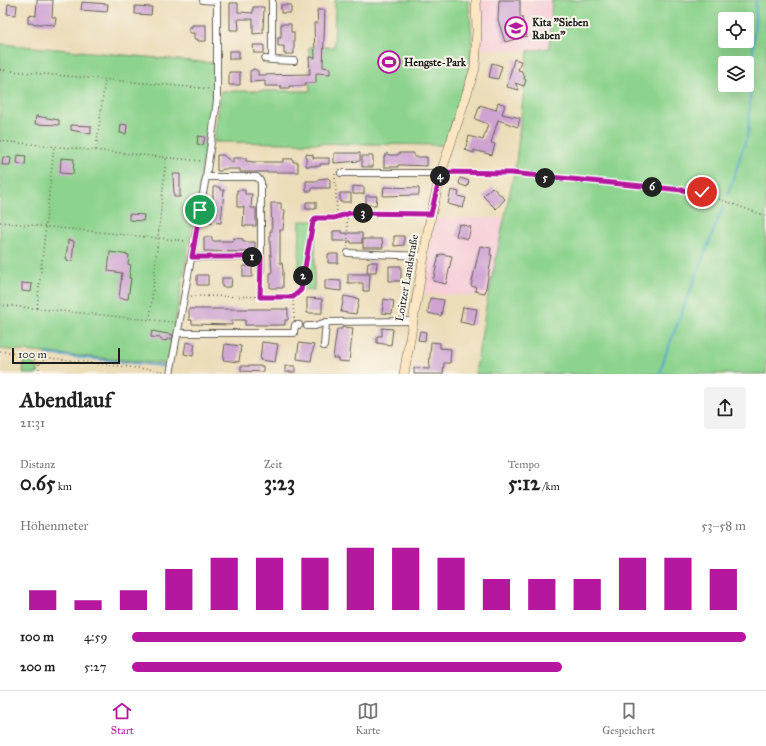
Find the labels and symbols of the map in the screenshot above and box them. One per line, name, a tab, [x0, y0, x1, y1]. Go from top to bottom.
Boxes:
school or university icon: Kita "Sieben Raben"	[503, 15, 529, 41]
place label: Kita "Sieben Raben"	[532, 16, 589, 42]
sports icon: Hengste-Park	[376, 49, 402, 75]
place label: Hengste-Park	[404, 56, 467, 69]
pin: 4	[430, 166, 450, 186]
pin: 5	[535, 168, 555, 188]
pin	[685, 175, 719, 209]
pin: 6	[642, 177, 662, 197]
pin	[183, 193, 217, 227]
pin: 3	[353, 203, 373, 223]
street label: Loitzer Landstraße	[393, 233, 421, 322]
pin: 1	[242, 247, 262, 267]
pin: 2	[293, 266, 313, 286]
scale bar	[12, 346, 120, 365]

